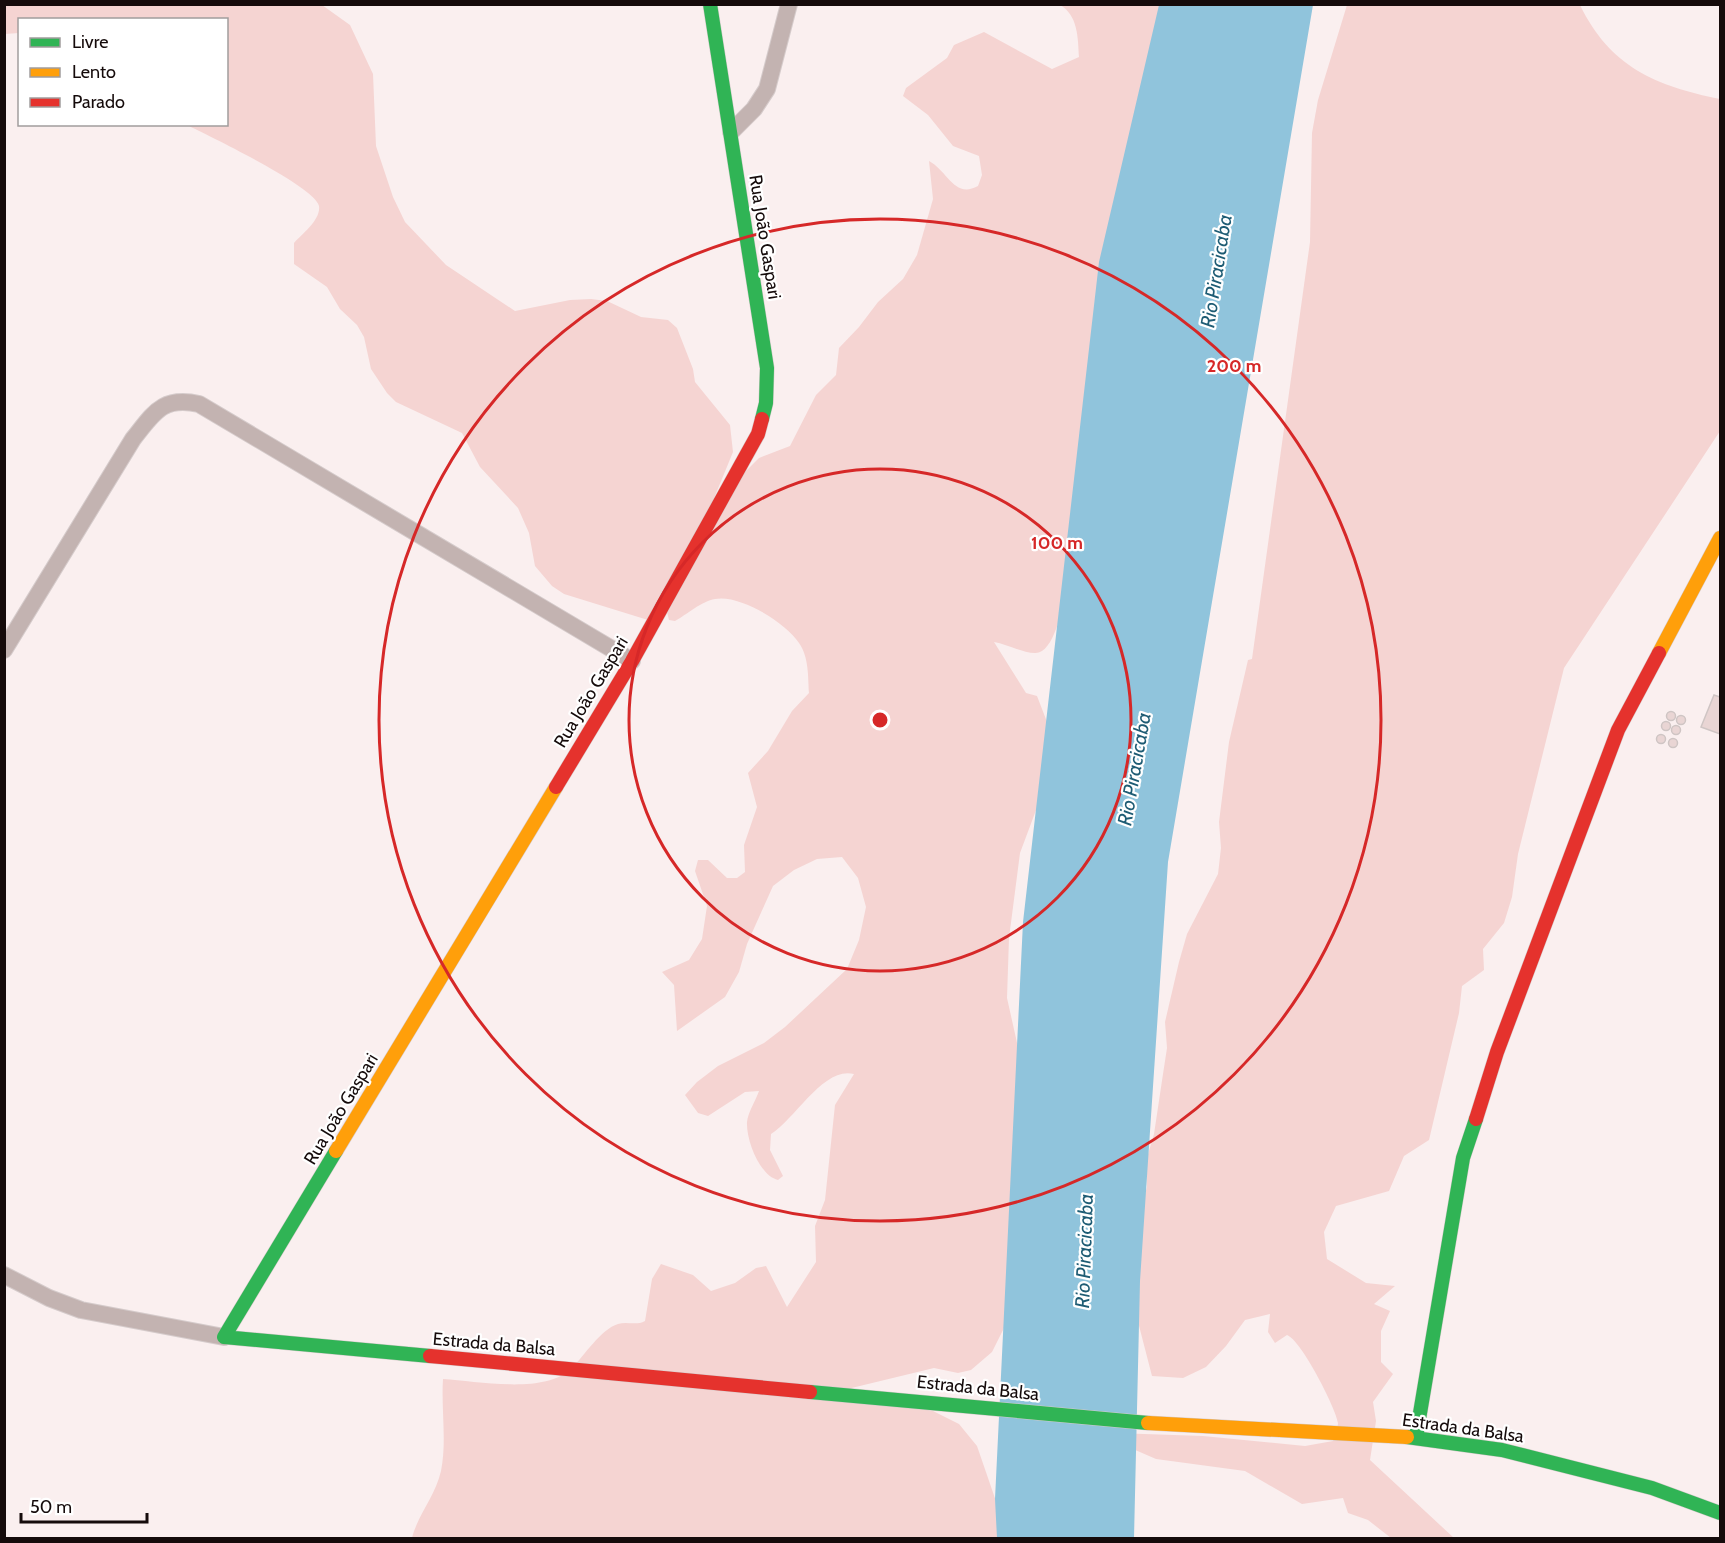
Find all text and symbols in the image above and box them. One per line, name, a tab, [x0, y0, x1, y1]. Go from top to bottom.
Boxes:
legend	[18, 18, 228, 126]
text: Livre	[72, 31, 108, 53]
text: Lento	[72, 61, 116, 83]
text: Parado	[72, 91, 125, 113]
street label: Rua João Gaspari	[744, 173, 786, 301]
water label: Rio Piracicaba	[1195, 213, 1237, 329]
text: 200 m	[1207, 355, 1261, 377]
text: 100 m	[1031, 532, 1083, 554]
street label: Rua João Gaspari	[549, 632, 633, 752]
centre of rings	[870, 710, 890, 730]
water label: Rio Piracicaba	[1112, 711, 1156, 827]
street label: Rua João Gaspari	[299, 1049, 383, 1169]
water label: Rio Piracicaba	[1070, 1193, 1098, 1309]
street label: Estrada da Balsa	[432, 1328, 556, 1360]
street label: Estrada da Balsa	[916, 1371, 1041, 1405]
street label: Estrada da Balsa	[1401, 1409, 1526, 1447]
scale bar	[21, 1486, 147, 1524]
text: 50 m	[30, 1496, 72, 1518]

